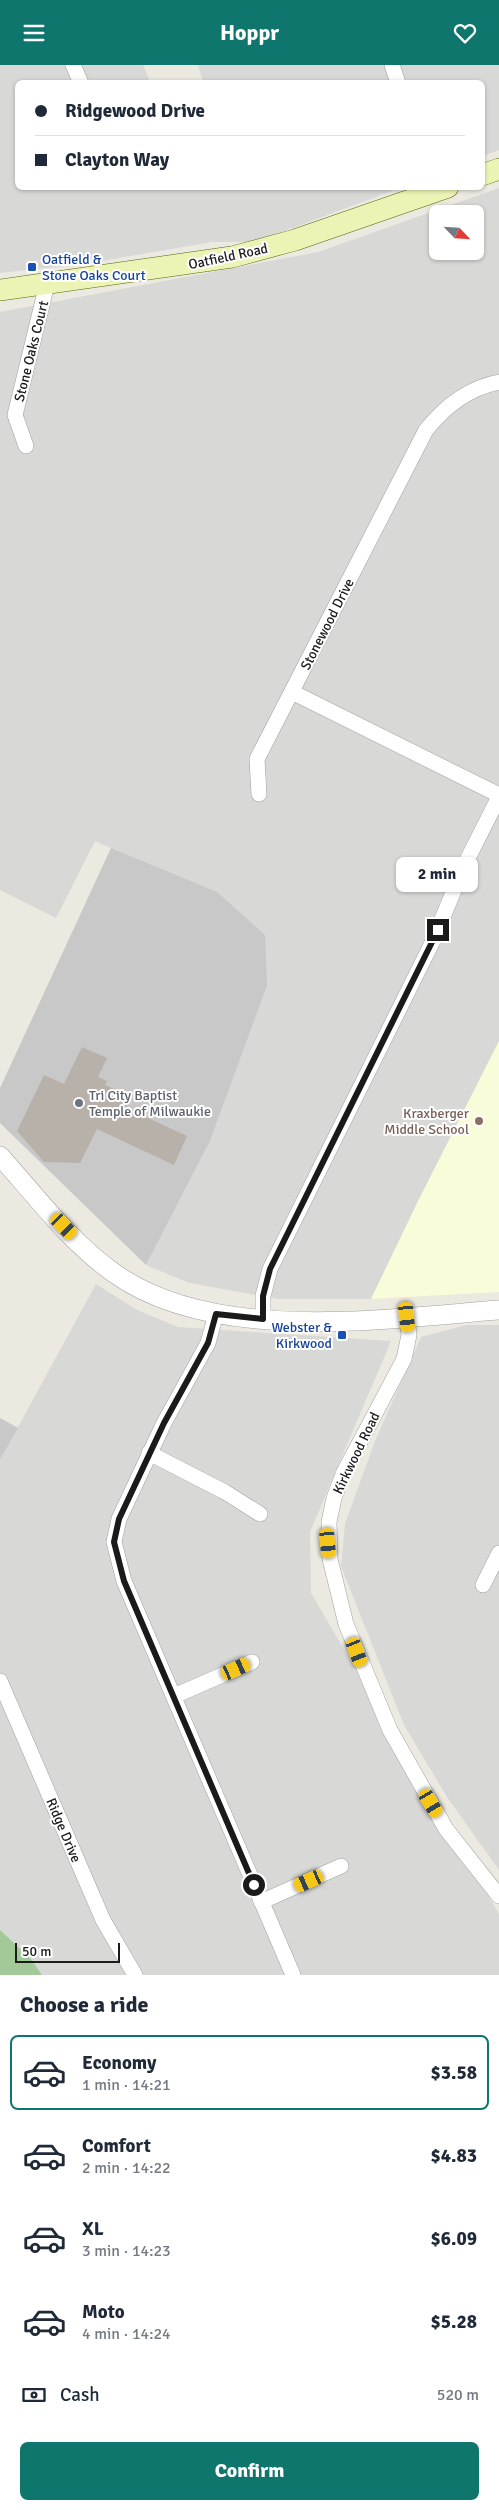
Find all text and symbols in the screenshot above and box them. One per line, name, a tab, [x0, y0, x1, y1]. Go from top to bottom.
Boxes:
icon: menu	[20, 19, 48, 47]
text: Hoppr	[220, 19, 279, 46]
icon: heart	[451, 19, 479, 47]
text: Ridgewood Drive	[65, 99, 205, 123]
text: Clayton Way	[65, 148, 169, 172]
north arrow	[429, 205, 484, 260]
map controls	[429, 205, 484, 260]
street label: Oatfield Road	[187, 240, 269, 273]
place label: Oatfield & Stone Oaks Court	[42, 251, 146, 284]
marker: Oatfield & Stone Oaks Court	[26, 261, 38, 273]
street label: Stone Oaks Court	[11, 299, 52, 403]
street label: Stonewood Drive	[297, 576, 358, 673]
callout: 2 min	[397, 857, 479, 893]
text: 2 min	[418, 864, 456, 884]
route end	[427, 919, 449, 941]
place label: Tri City Baptist Temple of Milwaukie	[89, 1087, 211, 1120]
marker: Tri City Baptist Temple of Milwaukie	[73, 1097, 85, 1109]
place label: Kraxberger Middle School	[384, 1105, 470, 1138]
marker: Kraxberger Middle School	[473, 1115, 485, 1127]
car	[48, 1210, 79, 1242]
car	[397, 1301, 416, 1333]
place label: Webster & Kirkwood	[271, 1319, 332, 1352]
marker: Webster & Kirkwood	[336, 1329, 348, 1341]
street label: Kirkwood Road	[329, 1409, 384, 1497]
car	[319, 1527, 336, 1559]
car	[344, 1635, 369, 1669]
car	[219, 1656, 252, 1682]
car	[416, 1786, 445, 1820]
street label: Ridge Drive	[42, 1795, 85, 1865]
car	[292, 1868, 325, 1894]
route start	[243, 1874, 265, 1896]
scale bar	[15, 1940, 120, 1963]
text: 50 m	[22, 1943, 51, 1960]
text: Choose a ride	[20, 1991, 148, 2018]
icon: car	[22, 2050, 67, 2095]
text: Economy	[82, 2051, 156, 2075]
text: $3.58	[431, 2061, 477, 2085]
text: 1 min · 14:21	[82, 2075, 171, 2095]
icon: car	[22, 2133, 67, 2178]
text: Comfort	[82, 2134, 151, 2158]
text: $4.83	[431, 2144, 477, 2168]
text: 2 min · 14:22	[82, 2158, 171, 2178]
icon: car	[22, 2216, 67, 2261]
text: XL	[82, 2217, 104, 2241]
text: $6.09	[431, 2227, 477, 2251]
text: 3 min · 14:23	[82, 2241, 171, 2261]
icon: car	[22, 2299, 67, 2344]
text: Moto	[82, 2300, 125, 2324]
text: $5.28	[431, 2310, 477, 2334]
text: 4 min · 14:24	[82, 2324, 171, 2344]
icon: cash	[20, 2381, 48, 2409]
text: Cash	[60, 2383, 100, 2407]
text: 520 m	[437, 2385, 479, 2405]
button: Confirm	[20, 2442, 479, 2500]

